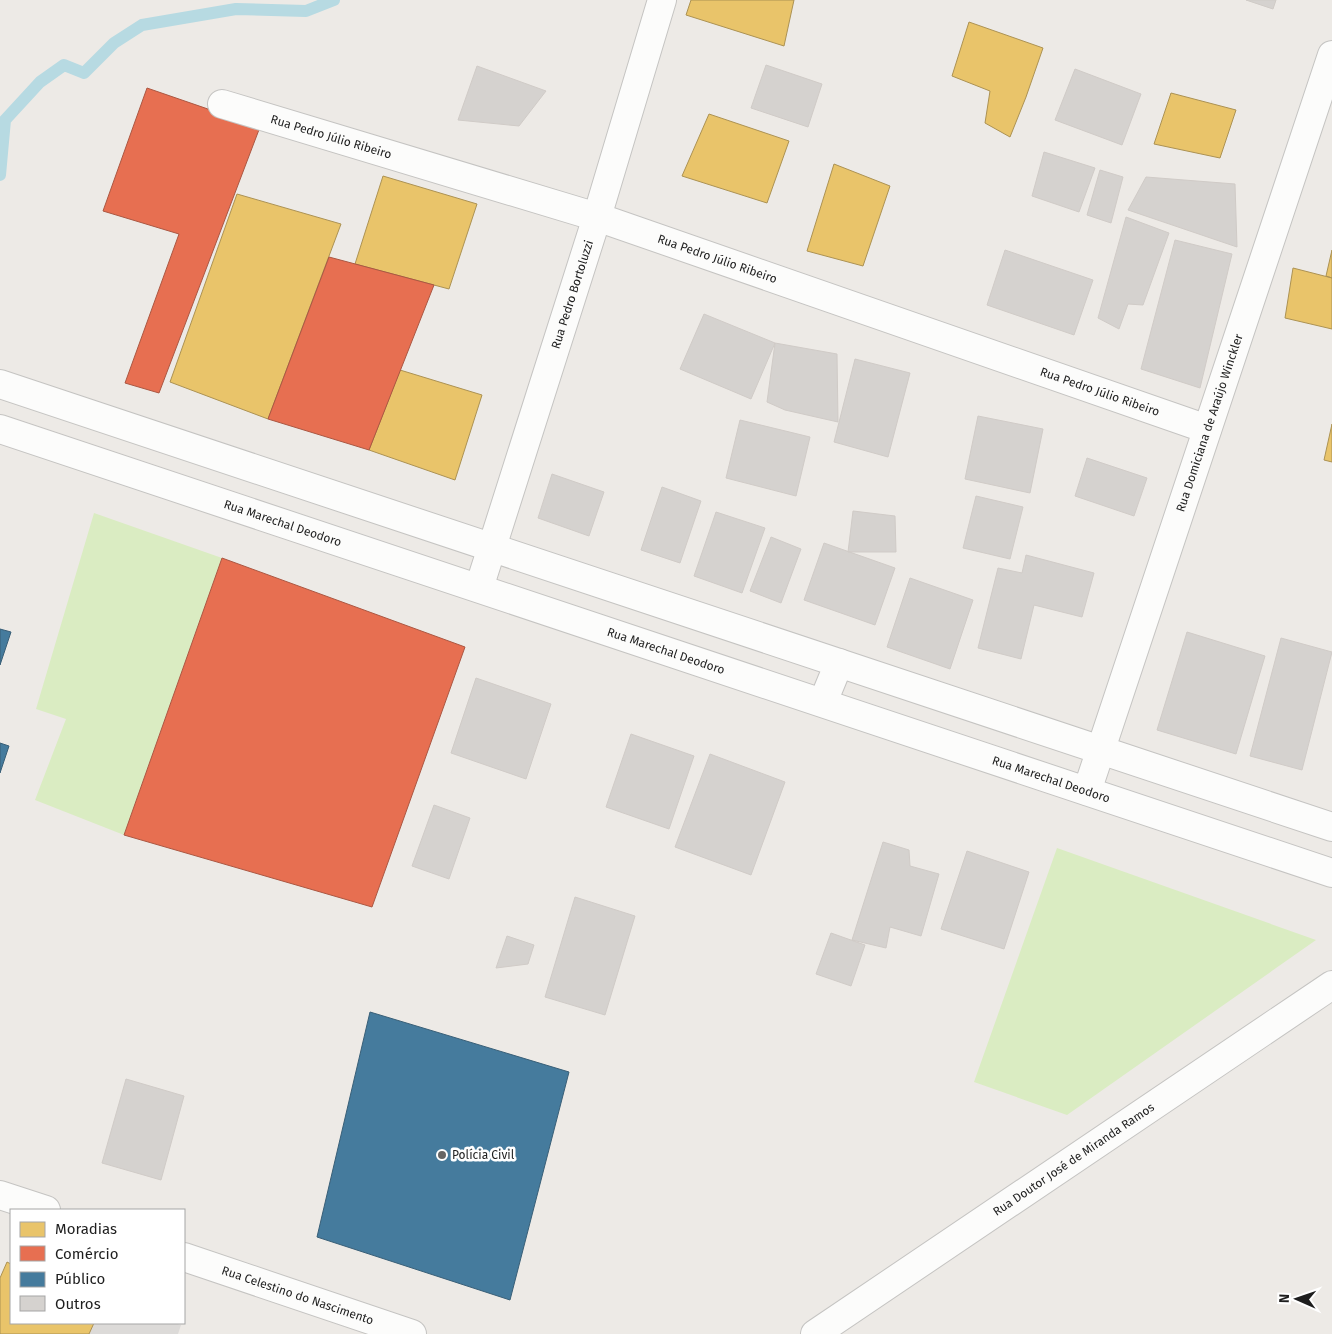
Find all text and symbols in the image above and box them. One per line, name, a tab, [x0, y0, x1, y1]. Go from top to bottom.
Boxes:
street label: Rua Pedro Júlio Ribeiro	[269, 112, 393, 162]
street label: Rua Pedro Júlio Ribeiro	[656, 232, 779, 286]
street label: Rua Pedro Bortoluzzi	[549, 238, 596, 351]
street label: Rua Domiciana de Araújo Winckler	[1173, 332, 1246, 514]
street label: Rua Pedro Júlio Ribeiro	[1038, 365, 1161, 419]
street label: Rua Marechal Deodoro	[222, 497, 343, 549]
street label: Rua Marechal Deodoro	[605, 625, 727, 677]
street label: Rua Marechal Deodoro	[990, 753, 1112, 806]
street label: Rua Doutor José de Miranda Ramos	[990, 1100, 1157, 1219]
place label: Polícia Civil	[452, 1148, 515, 1162]
marker: Polícia Civil	[436, 1149, 448, 1161]
legend	[10, 1209, 185, 1324]
text: Moradias	[55, 1220, 117, 1238]
text: Comércio	[55, 1245, 118, 1263]
street label: Rua Celestino do Nascimento	[220, 1263, 375, 1328]
text: Público	[55, 1270, 105, 1288]
north arrow	[1272, 1274, 1322, 1324]
text: N	[1276, 1294, 1293, 1304]
text: Outros	[55, 1295, 101, 1313]

